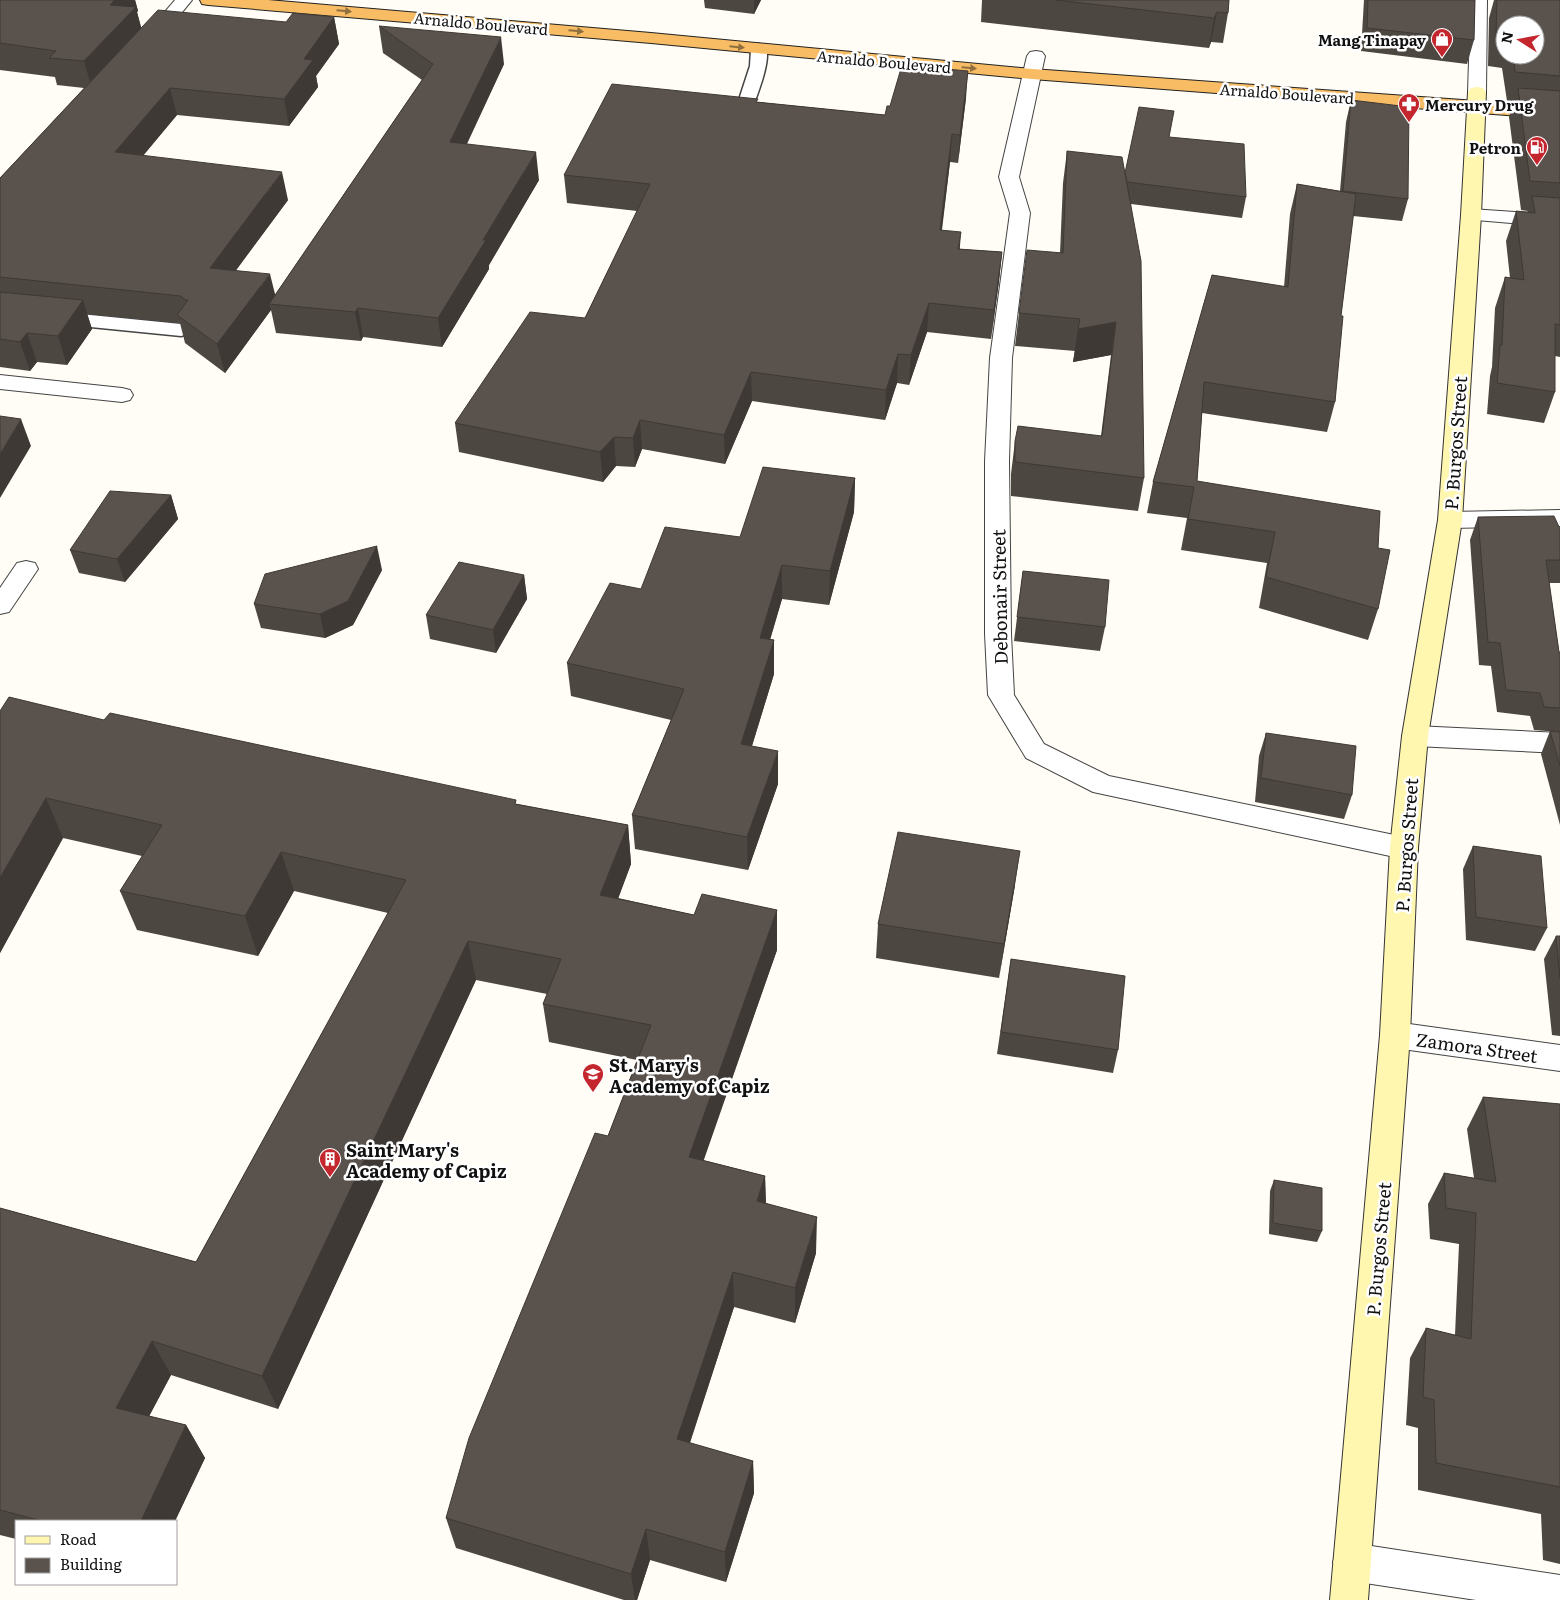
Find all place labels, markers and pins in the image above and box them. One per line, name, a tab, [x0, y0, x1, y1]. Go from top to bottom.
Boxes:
shop icon: Mang Tinapay	[1430, 27, 1454, 58]
place label: Mang Tinapay	[1318, 28, 1427, 51]
pharmacy icon: Mercury Drug	[1397, 92, 1421, 123]
place label: Mercury Drug	[1425, 93, 1534, 116]
fuel station icon: Petron	[1525, 135, 1549, 166]
place label: Petron	[1469, 136, 1522, 159]
place label: St. Mary's Academy of Capiz	[609, 1051, 770, 1099]
school or university icon: St. Mary's Academy of Capiz	[581, 1062, 605, 1093]
place label: Saint Mary's Academy of Capiz	[346, 1136, 507, 1184]
building icon: Saint Mary's Academy of Capiz	[318, 1147, 342, 1178]

